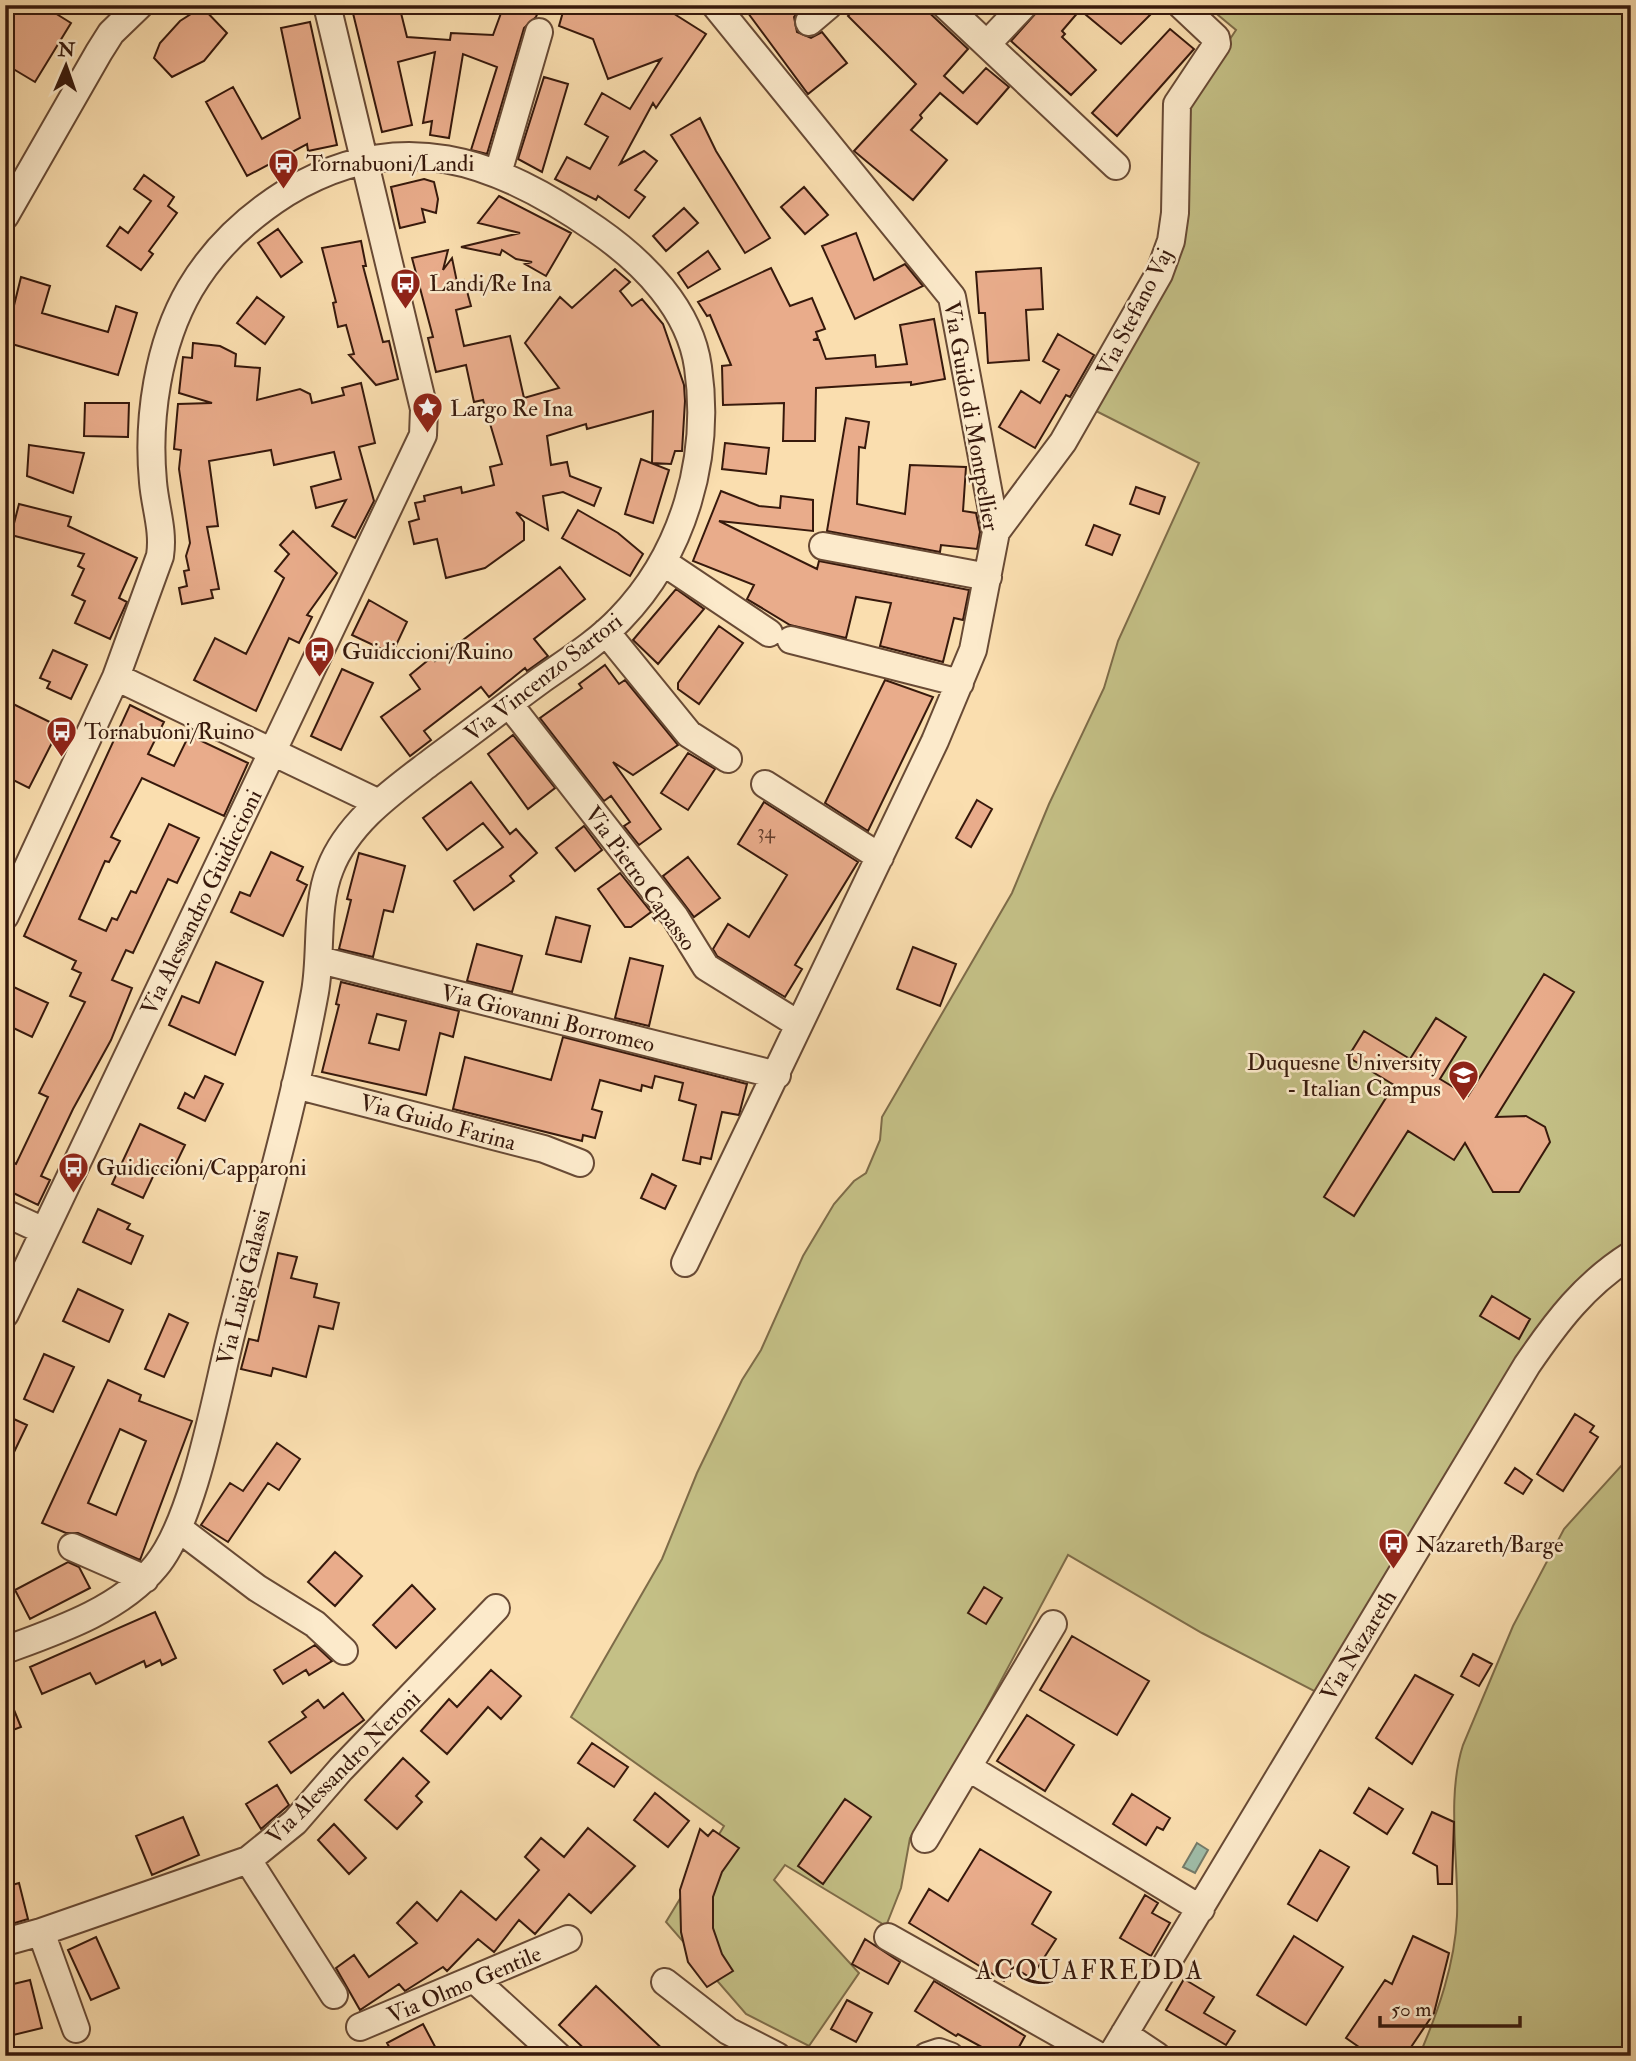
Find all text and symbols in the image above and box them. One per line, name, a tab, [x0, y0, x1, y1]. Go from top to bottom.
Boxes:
north arrow	[32, 32, 102, 102]
text: N	[57, 38, 76, 62]
bus stop icon: Tornabuoni/Landi	[266, 146, 300, 190]
place label: Tornabuoni/Landi	[306, 149, 475, 178]
street label: Via Stefano Vaj	[1090, 243, 1179, 381]
bus stop icon: Landi/Re Ina	[389, 266, 423, 310]
place label: Landi/Re Ina	[429, 269, 552, 298]
street label: Via Guido di Montpellier	[936, 299, 1006, 534]
place icon: Largo Re Ina	[410, 391, 444, 435]
place label: Largo Re Ina	[450, 394, 574, 423]
street label: Via Vincenzo Sartori	[459, 607, 628, 748]
bus stop icon: Guidiccioni/Ruino	[302, 634, 336, 678]
place label: Guidiccioni/Ruino	[342, 637, 513, 666]
bus stop icon: Tornabuoni/Ruino	[44, 714, 78, 758]
place label: Tornabuoni/Ruino	[84, 717, 254, 746]
street label: Via Alessandro Guidiccioni	[134, 785, 269, 1020]
street label: Via Pietro Capasso	[578, 800, 703, 957]
house number: 34	[757, 820, 775, 844]
street label: Via Giovanni Borromeo	[438, 978, 658, 1059]
place label: Duquesne University - Italian Campus	[1247, 1048, 1442, 1104]
school or university icon: Duquesne University - Italian Campus	[1447, 1058, 1481, 1102]
street label: Via Guido Farina	[357, 1088, 520, 1157]
bus stop icon: Guidiccioni/Capparoni	[56, 1150, 90, 1194]
place label: Guidiccioni/Capparoni	[96, 1153, 307, 1183]
street label: Via Luigi Galassi	[210, 1206, 277, 1368]
bus stop icon: Nazareth/Barge	[1376, 1527, 1410, 1571]
place label: Nazareth/Barge	[1416, 1530, 1564, 1559]
street label: Via Nazareth	[1314, 1585, 1403, 1706]
street label: Via Alessandro Neroni	[260, 1684, 427, 1851]
street label: Via Olmo Gentile	[383, 1939, 546, 2030]
district label: ACQUAFREDDA	[975, 1955, 1204, 1987]
scale bar	[1380, 1984, 1520, 2028]
text: 50 m	[1391, 1996, 1432, 2023]

